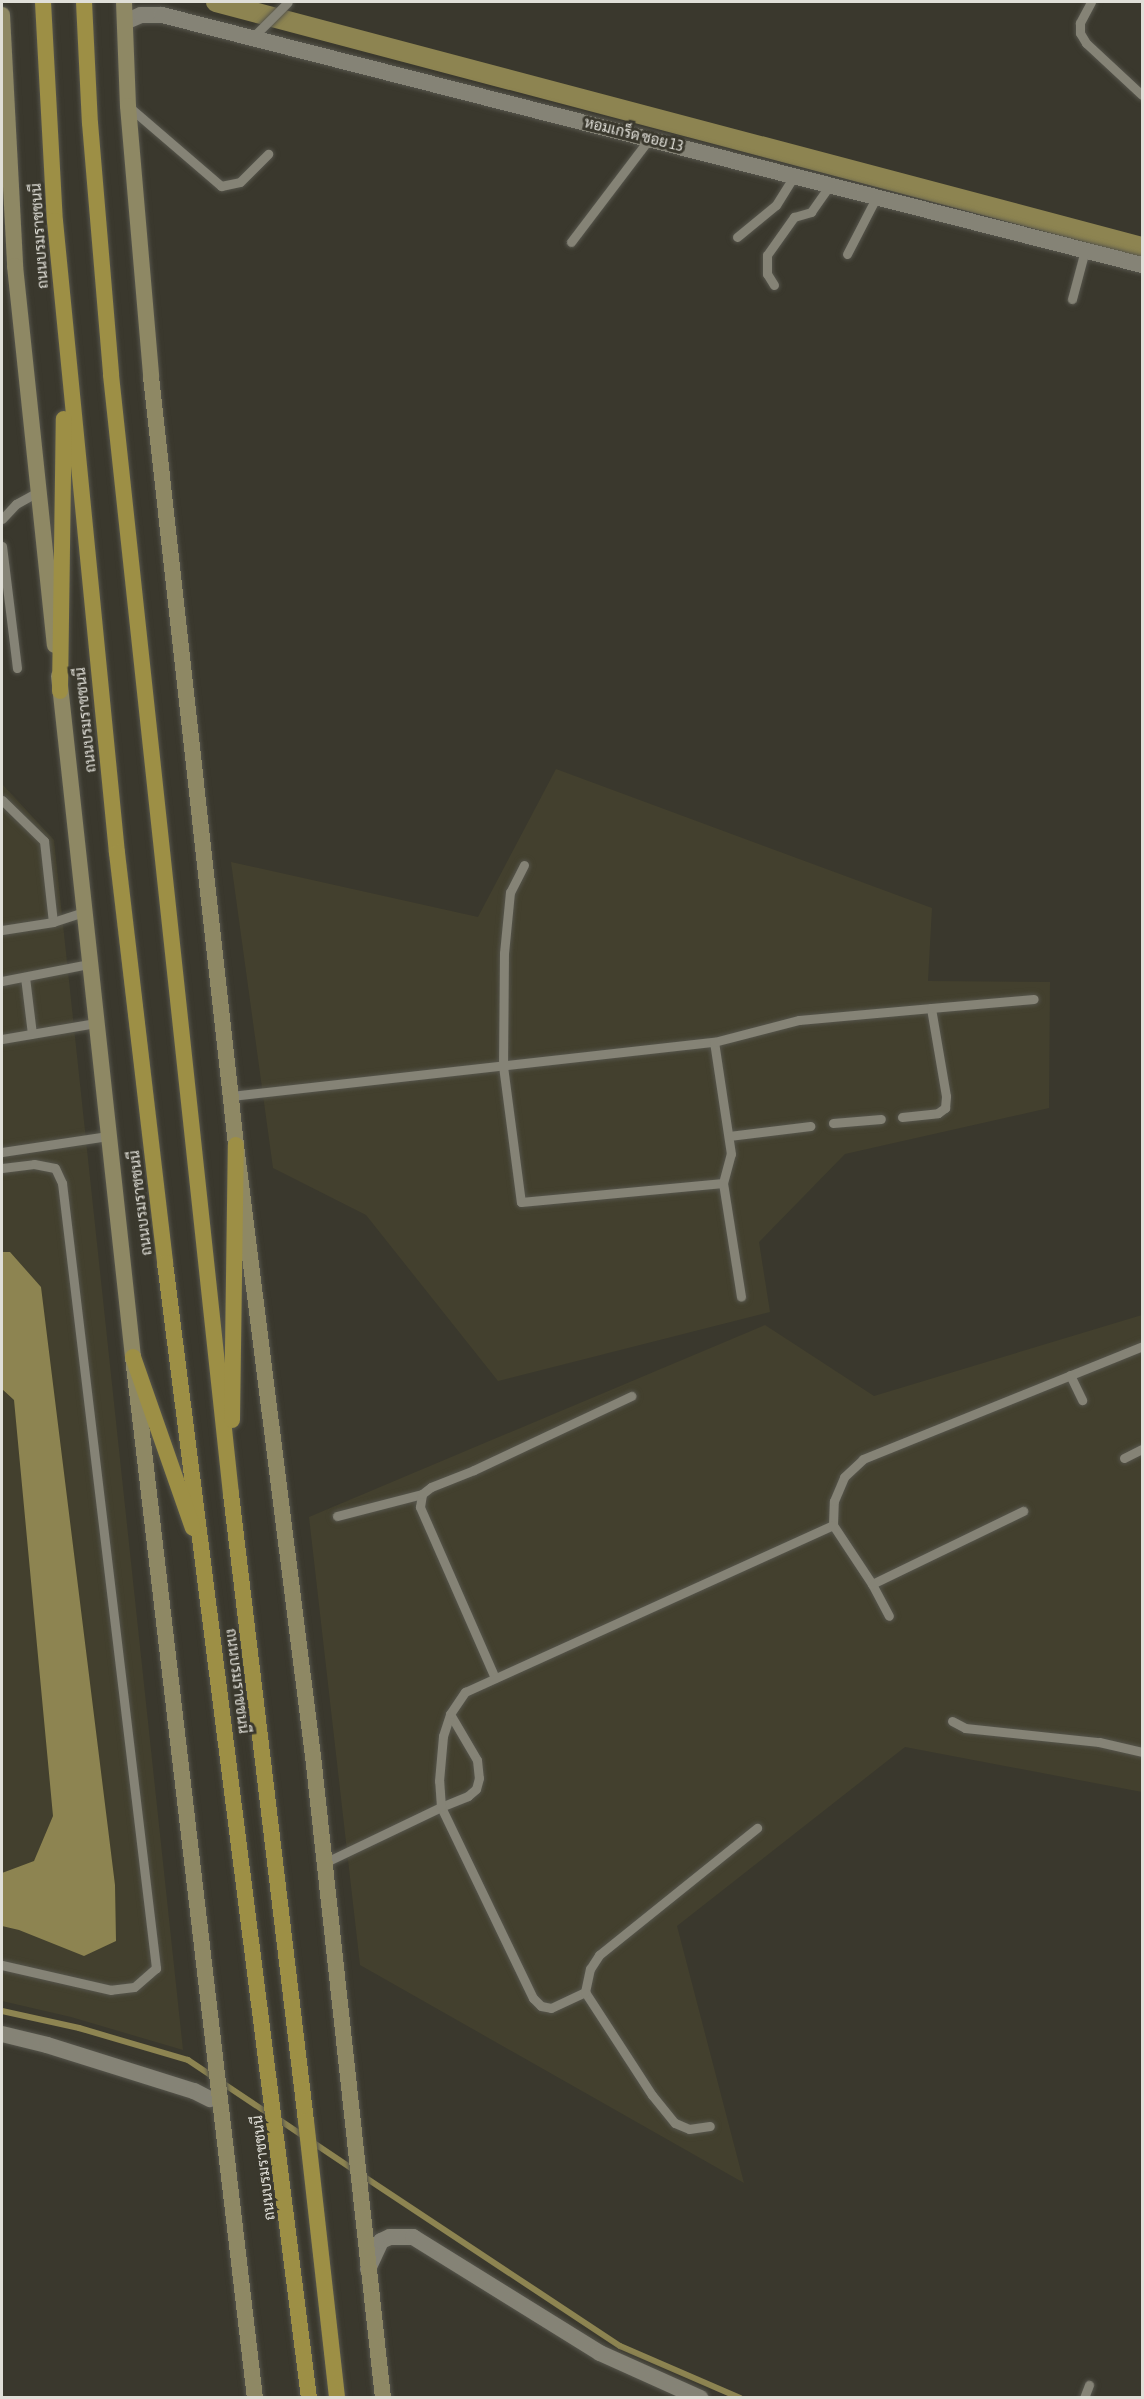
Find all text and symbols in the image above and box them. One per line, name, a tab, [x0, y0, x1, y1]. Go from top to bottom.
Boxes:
street label: หอมเกร็ด ซอย 13	[582, 113, 686, 155]
street label: ถนนบรมราชชนนี	[26, 183, 52, 289]
street label: ถนนบรมราชชนนี	[71, 666, 99, 774]
street label: ถนนบรมราชชนนี	[125, 1149, 155, 1257]
street label: ถนนบรมราชชนนี	[223, 1627, 253, 1735]
street label: ถนนบรมราชชนนี	[248, 2114, 278, 2222]

